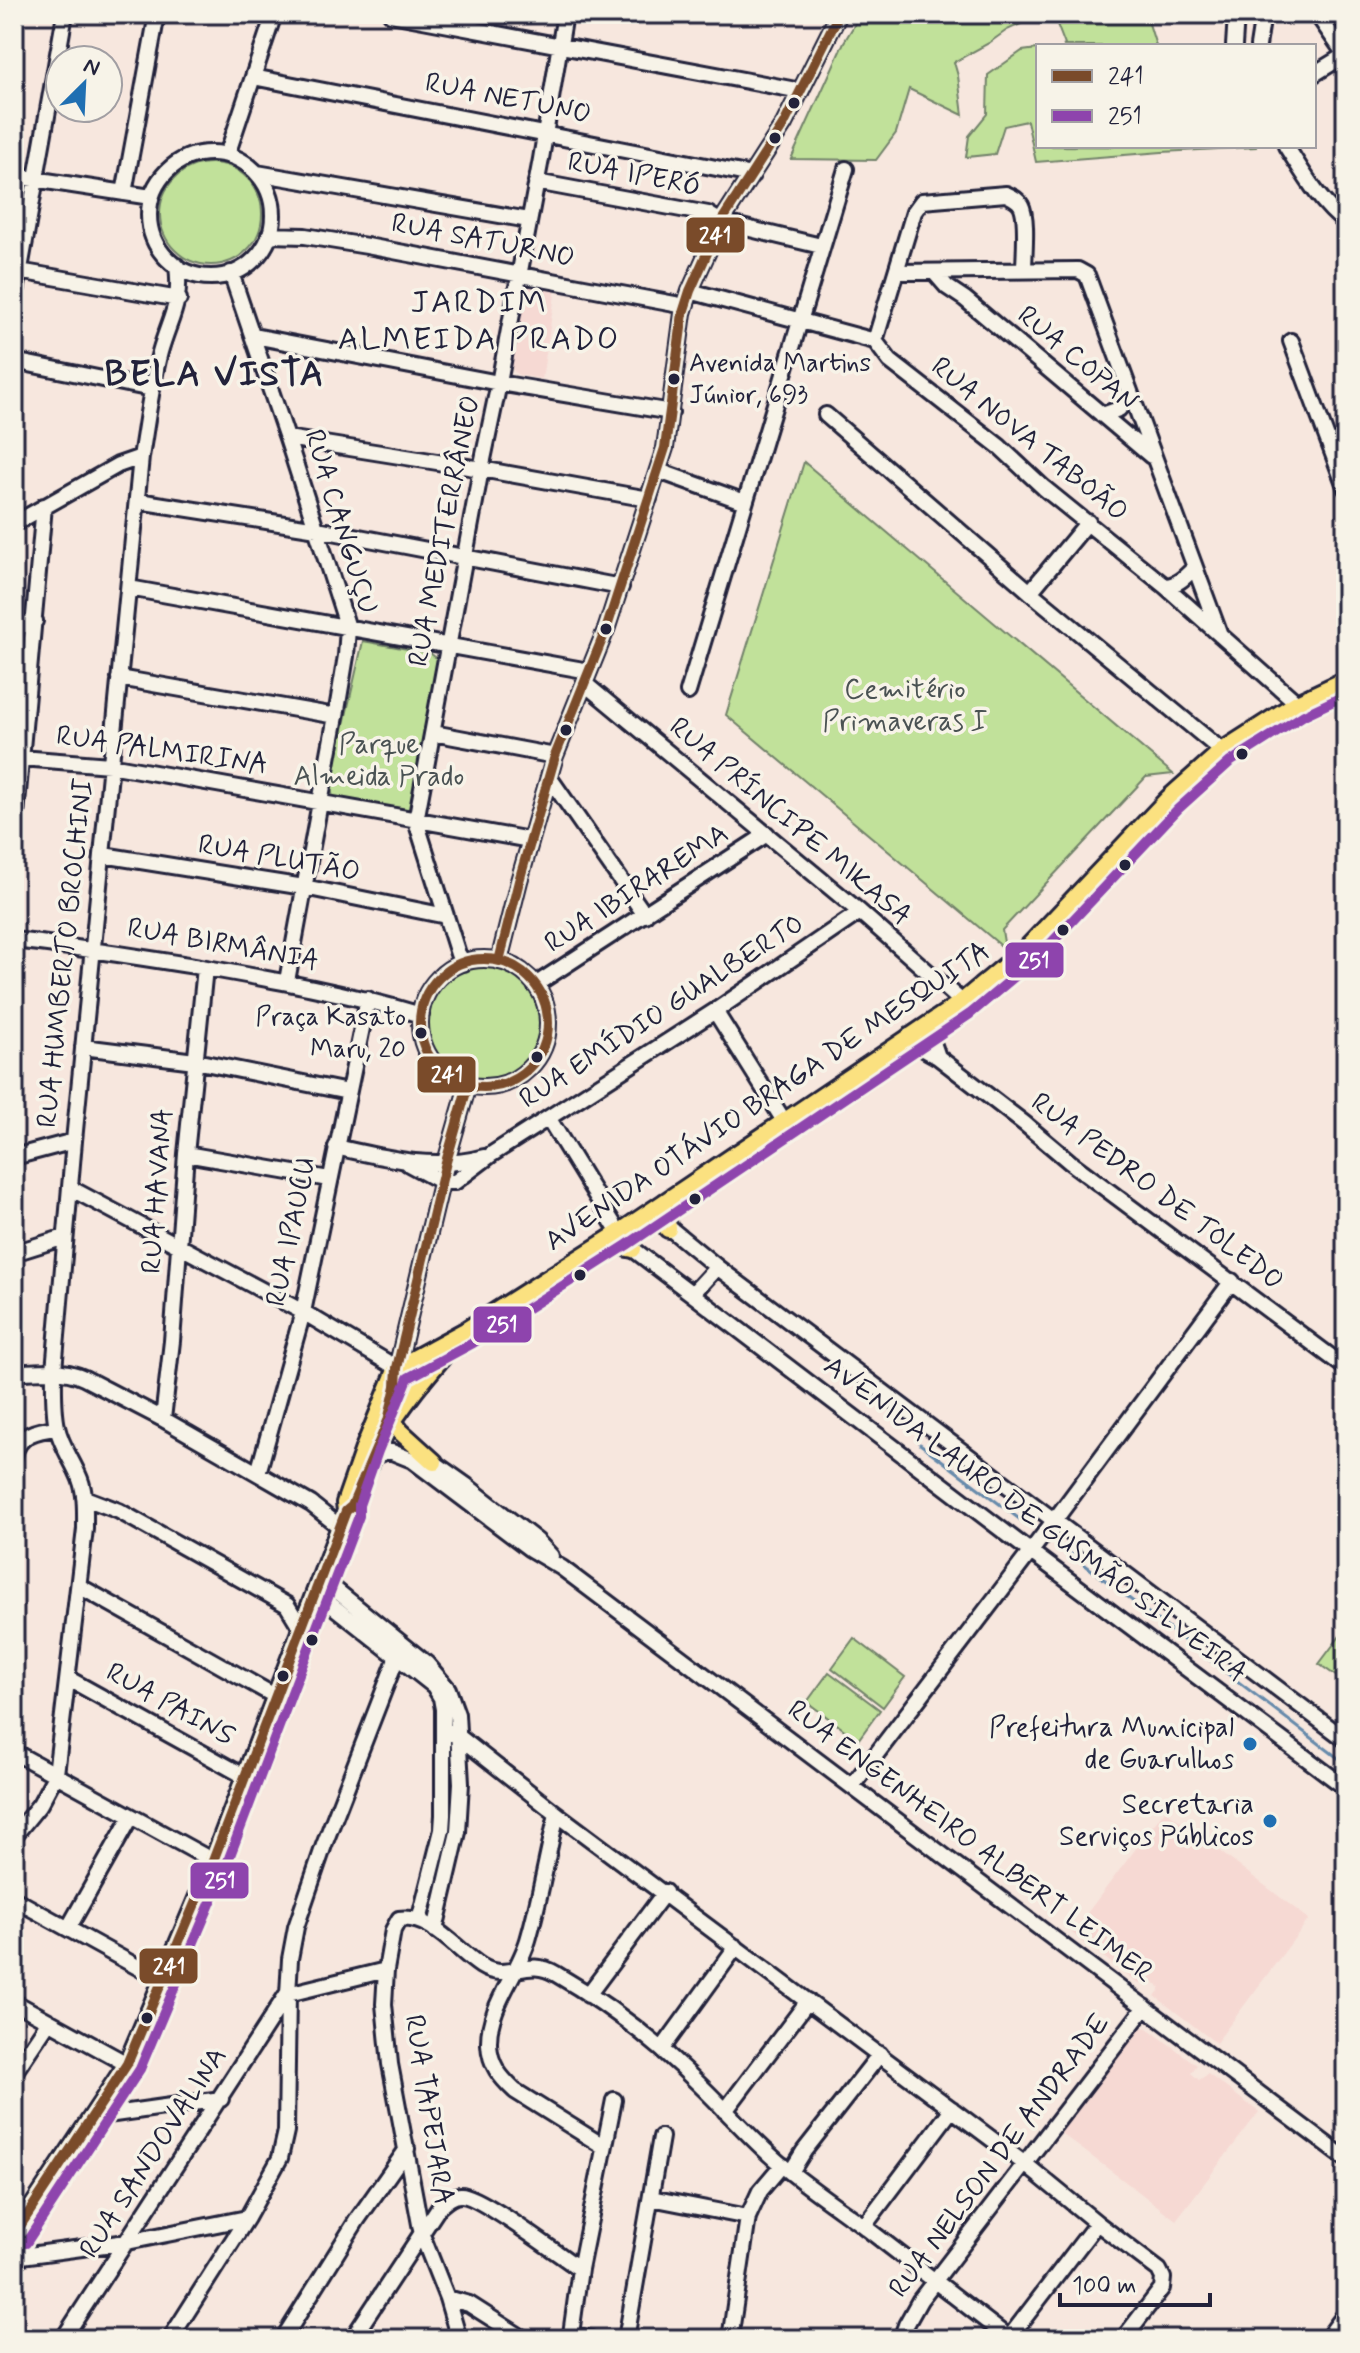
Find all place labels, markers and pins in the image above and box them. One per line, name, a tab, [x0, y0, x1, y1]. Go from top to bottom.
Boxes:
unlabelled marker	[786, 95, 802, 111]
unlabelled marker	[767, 130, 783, 146]
place label: Avenida Martins Júnior, 693	[689, 347, 871, 413]
marker: Avenida Martins Júnior, 693	[666, 371, 682, 387]
unlabelled marker	[598, 621, 614, 637]
unlabelled marker	[558, 722, 574, 738]
unlabelled marker	[1234, 746, 1250, 762]
unlabelled marker	[1117, 857, 1133, 873]
unlabelled marker	[1055, 922, 1071, 938]
place label: Praça Kasato Maru, 20	[256, 1001, 406, 1067]
marker: Praça Kasato Maru, 20	[413, 1025, 429, 1041]
unlabelled marker	[529, 1049, 545, 1065]
unlabelled marker	[687, 1191, 703, 1207]
unlabelled marker	[572, 1267, 588, 1283]
unlabelled marker	[304, 1632, 320, 1648]
unlabelled marker	[275, 1668, 291, 1684]
place label: Prefeitura Municipal de Guarulhos	[989, 1710, 1234, 1779]
marker: Prefeitura Municipal de Guarulhos	[1241, 1735, 1259, 1753]
place label: Secretaria Serviços Públicos	[1059, 1787, 1254, 1856]
marker: Secretaria Serviços Públicos	[1261, 1812, 1279, 1830]
unlabelled marker	[139, 2010, 155, 2026]

